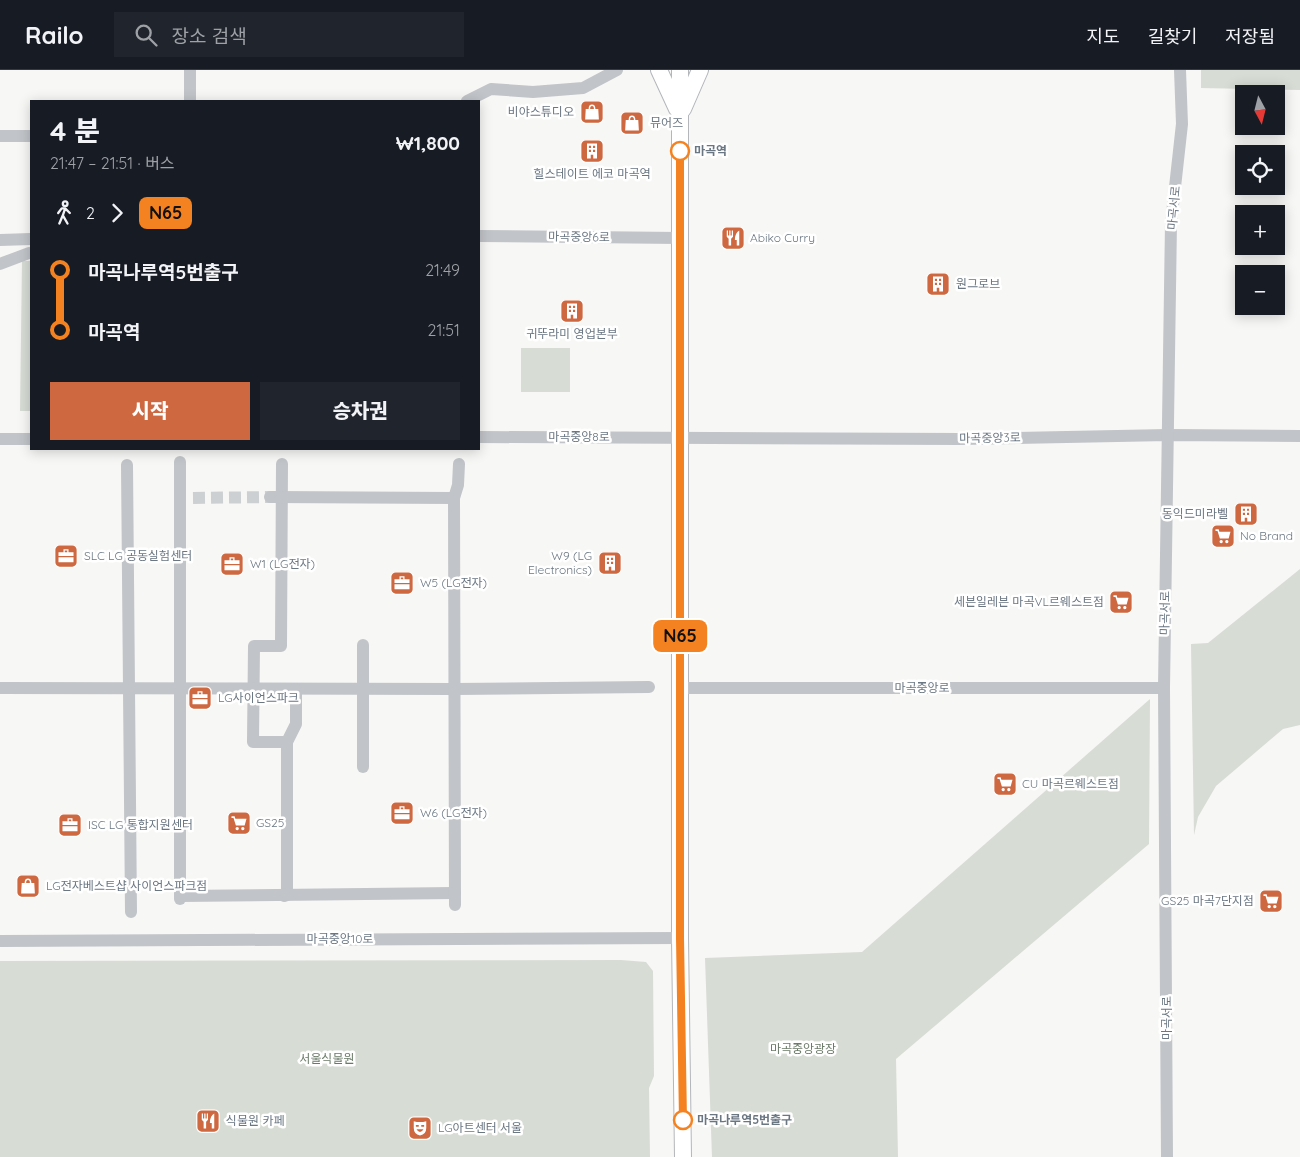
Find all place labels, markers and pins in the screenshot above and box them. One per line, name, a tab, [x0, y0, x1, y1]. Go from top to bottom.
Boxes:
shop icon: 비야스튜디오	[579, 99, 605, 125]
place label: 비야스튜디오	[508, 104, 574, 119]
shop icon: 뮤어즈	[619, 110, 645, 136]
place label: 뮤어즈	[650, 115, 683, 130]
building icon: 힐스테이트 에코 마곡역	[579, 138, 605, 164]
marker: 마곡역	[670, 141, 690, 161]
place label: 마곡역	[694, 143, 727, 158]
place label: 힐스테이트 에코 마곡역	[534, 166, 650, 181]
restaurant icon: Abiko Curry	[720, 225, 746, 251]
place label: Abiko Curry	[750, 230, 815, 245]
building icon: 원그로브	[925, 271, 951, 297]
place label: 원그로브	[956, 276, 1000, 291]
building icon: 귀뚜라미 영업본부	[559, 298, 585, 324]
place label: 귀뚜라미 영업본부	[526, 326, 618, 341]
building icon: 동익드미라벨	[1233, 501, 1259, 527]
place label: 동익드미라벨	[1162, 506, 1228, 521]
supermarket icon: No Brand	[1210, 523, 1236, 549]
place label: No Brand	[1240, 528, 1293, 543]
office icon: SLC LG 공동실험센터	[53, 543, 79, 569]
place label: SLC LG 공동실험센터	[84, 548, 192, 563]
place label: W9 (LG Electronics)	[528, 548, 592, 577]
building icon: W9 (LG Electronics)	[597, 550, 623, 576]
office icon: W1 (LG전자)	[219, 551, 245, 577]
place label: W1 (LG전자)	[250, 556, 315, 571]
office icon: W5 (LG전자)	[389, 570, 415, 596]
place label: W5 (LG전자)	[420, 575, 487, 590]
supermarket icon: 세븐일레븐 마곡VL르웨스트점	[1108, 589, 1134, 615]
place label: 세븐일레븐 마곡VL르웨스트점	[954, 594, 1104, 609]
office icon: LG사이언스파크	[187, 685, 213, 711]
place label: LG사이언스파크	[218, 690, 299, 705]
supermarket icon: CU 마곡르웨스트점	[992, 771, 1018, 797]
place label: CU 마곡르웨스트점	[1022, 776, 1119, 791]
office icon: W6 (LG전자)	[389, 800, 415, 826]
place label: W6 (LG전자)	[420, 805, 487, 820]
supermarket icon: GS25	[226, 810, 252, 836]
office icon: ISC LG 통합지원센터	[57, 812, 83, 838]
place label: GS25	[256, 815, 284, 830]
place label: ISC LG 통합지원센터	[88, 817, 193, 832]
shop icon: LG전자베스트샵 사이언스파크점	[15, 873, 41, 899]
place label: LG전자베스트샵 사이언스파크점	[46, 878, 207, 893]
supermarket icon: GS25 마곡7단지점	[1258, 888, 1284, 914]
place label: GS25 마곡7단지점	[1161, 893, 1254, 908]
restaurant icon: 식물원 카페	[195, 1108, 221, 1134]
marker: 마곡나루역5번출구	[673, 1110, 693, 1130]
place label: 마곡나루역5번출구	[697, 1112, 792, 1127]
place label: 식물원 카페	[226, 1113, 284, 1128]
theatre icon: LG아트센터 서울	[407, 1115, 433, 1141]
place label: LG아트센터 서울	[438, 1120, 522, 1135]

